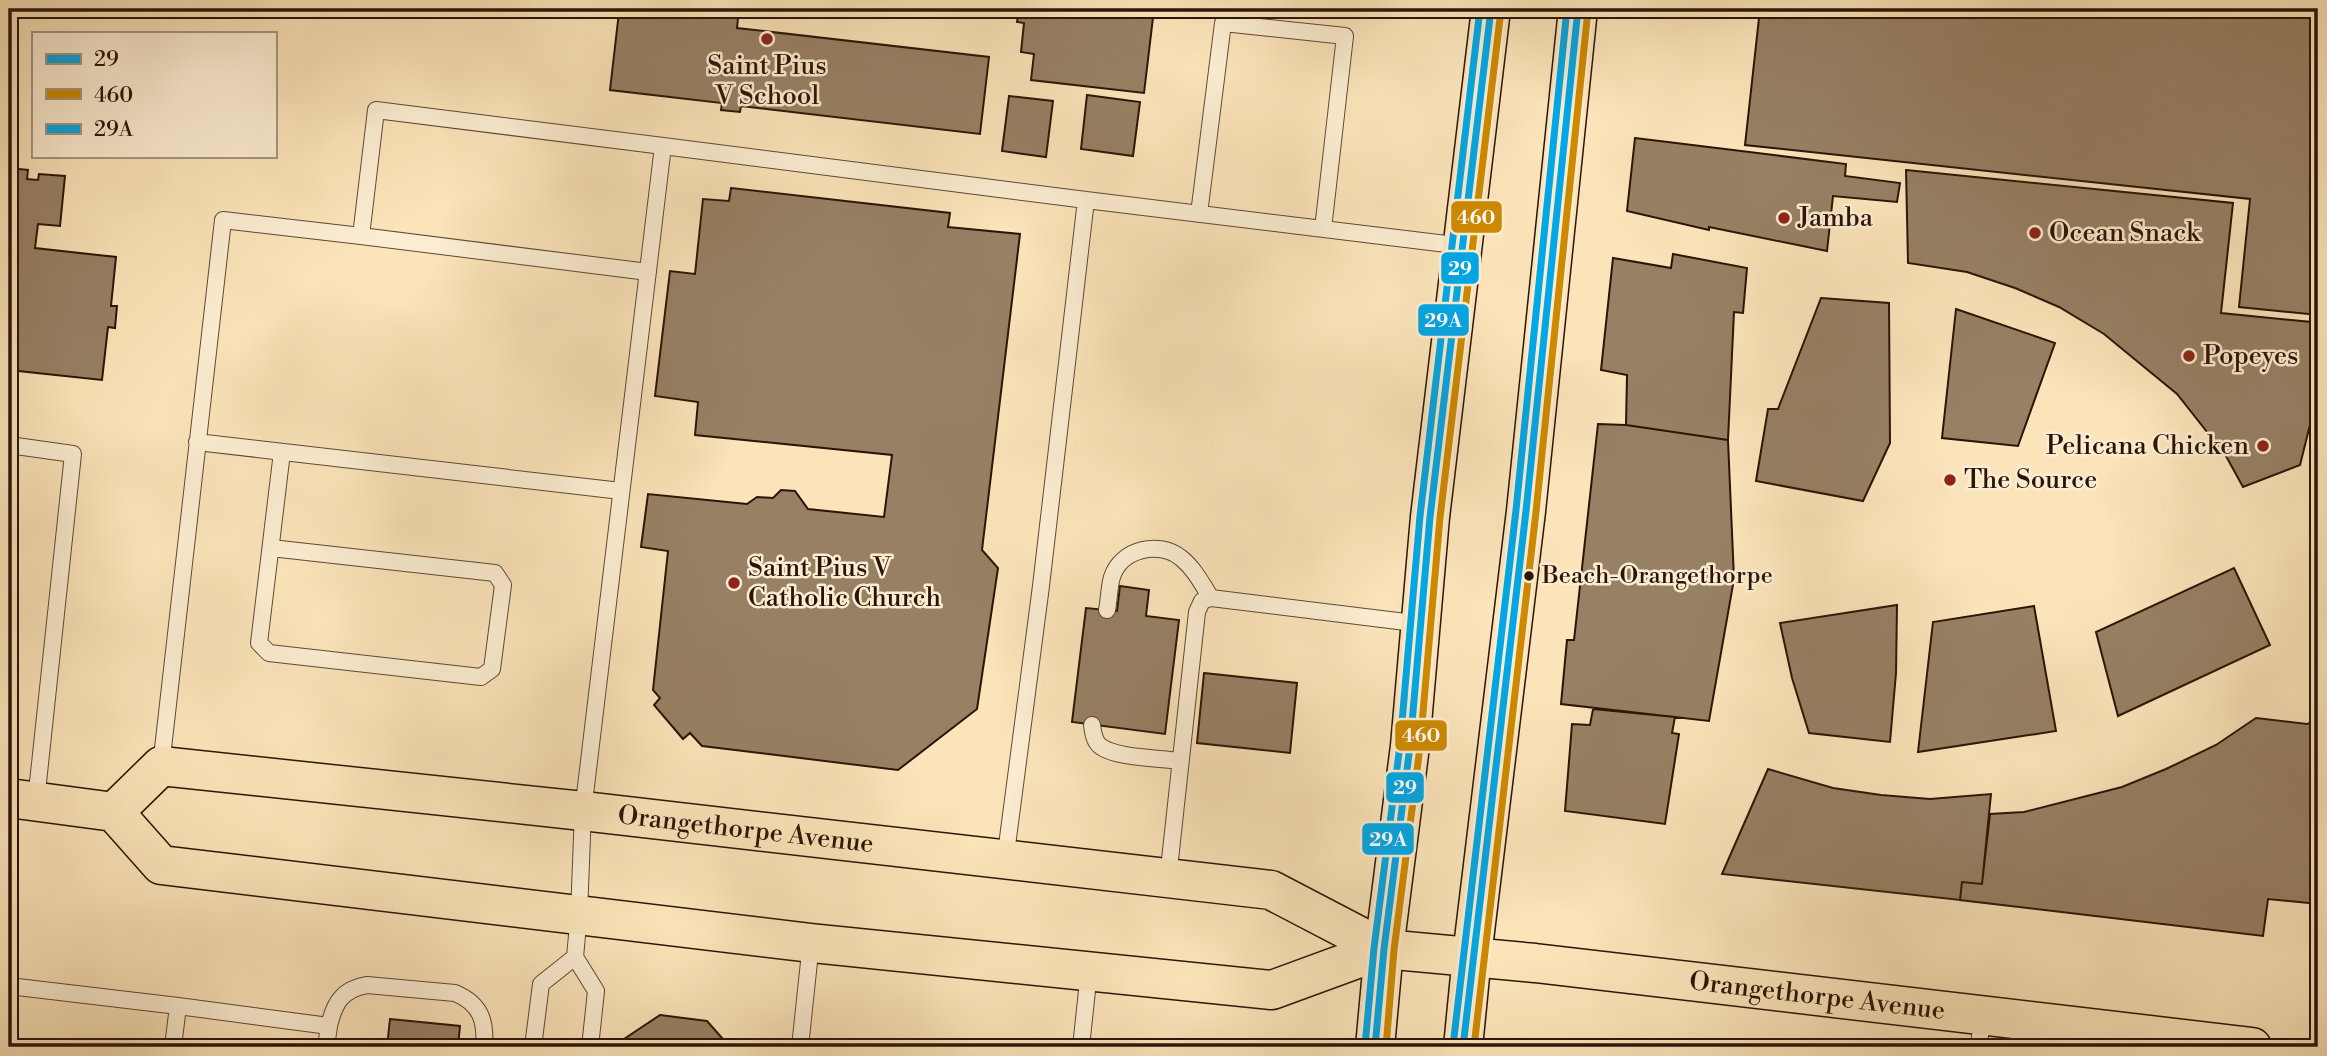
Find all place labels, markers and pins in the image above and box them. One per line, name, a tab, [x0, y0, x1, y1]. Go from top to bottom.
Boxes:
marker: Saint Pius V School	[759, 31, 775, 47]
place label: Saint Pius V School	[707, 50, 827, 112]
place label: Jamba	[1797, 202, 1874, 234]
marker: Jamba	[1776, 210, 1792, 226]
place label: Ocean Snack	[2049, 217, 2201, 249]
marker: Ocean Snack	[2027, 225, 2043, 241]
place label: Popeyes	[2203, 340, 2298, 372]
marker: Popeyes	[2181, 348, 2197, 364]
place label: Pelicana Chicken	[2046, 430, 2249, 462]
marker: Pelicana Chicken	[2255, 438, 2271, 454]
place label: The Source	[1964, 464, 2097, 496]
marker: The Source	[1942, 472, 1958, 488]
place label: Saint Pius V Catholic Church	[748, 552, 941, 614]
place label: Beach-Orangethorpe	[1541, 561, 1773, 591]
marker: Beach-Orangethorpe	[1522, 569, 1536, 583]
marker: Saint Pius V Catholic Church	[726, 575, 742, 591]

